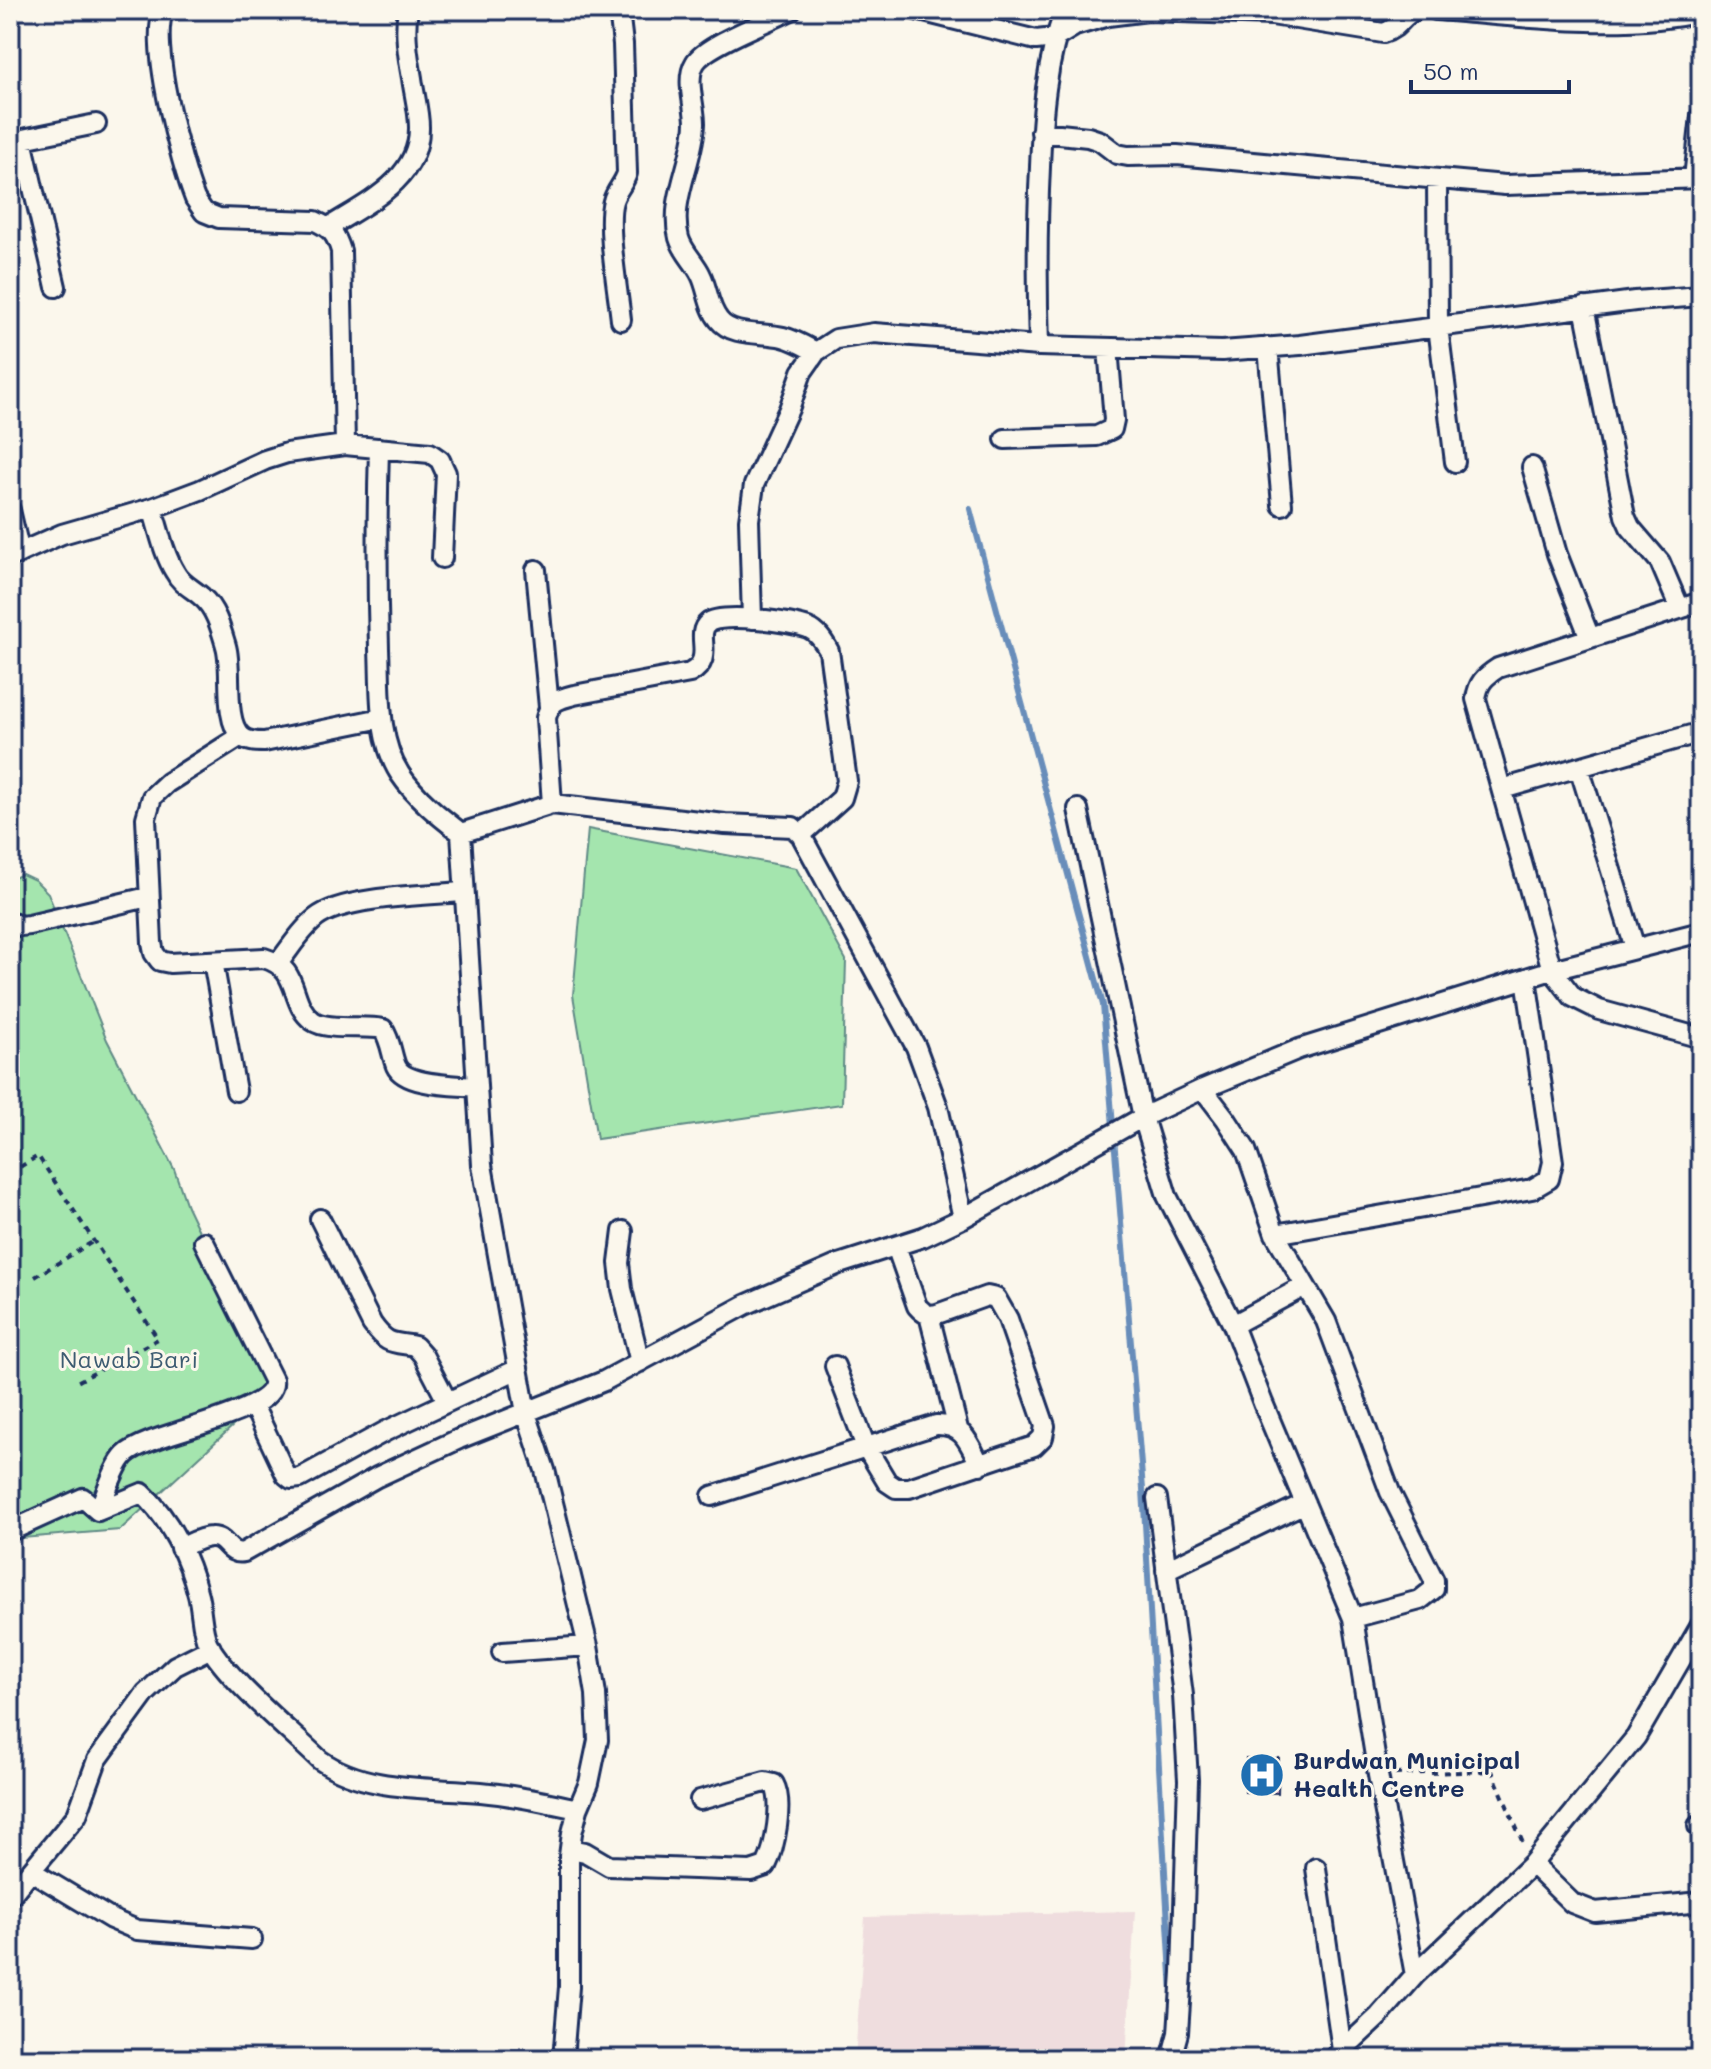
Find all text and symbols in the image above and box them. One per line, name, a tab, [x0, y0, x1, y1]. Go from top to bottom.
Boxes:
scale bar	[1411, 44, 1569, 94]
text: 50 m	[1423, 55, 1479, 86]
park label: Nawab Bari	[60, 1343, 198, 1374]
place label: Burdwan Municipal Health Centre	[1293, 1744, 1520, 1803]
hospital icon: Burdwan Municipal Health Centre	[1238, 1751, 1286, 1799]

